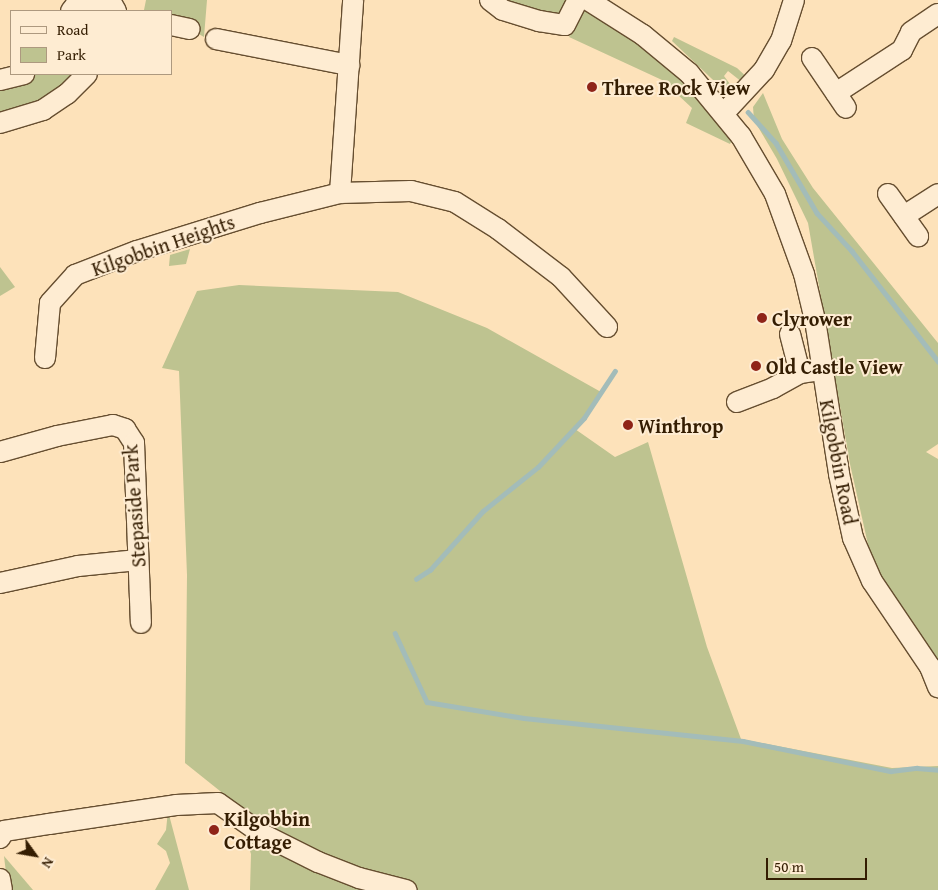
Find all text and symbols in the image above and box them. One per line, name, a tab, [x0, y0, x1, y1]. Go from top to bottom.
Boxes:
legend	[10, 10, 172, 75]
text: Road	[57, 19, 88, 40]
text: Park	[57, 44, 86, 65]
place label: Three Rock View	[602, 75, 750, 99]
marker: Three Rock View	[586, 81, 598, 93]
street label: Kilgobbin Heights	[88, 209, 238, 281]
place label: Clyrower	[772, 306, 852, 330]
marker: Clyrower	[756, 312, 768, 324]
place label: Old Castle View	[766, 354, 903, 378]
marker: Old Castle View	[750, 360, 762, 372]
street label: Kilgobbin Road	[815, 397, 863, 527]
place label: Winthrop	[638, 413, 723, 437]
marker: Winthrop	[622, 419, 634, 431]
street label: Stepaside Park	[118, 444, 150, 568]
place label: Kilgobbin Cottage	[224, 806, 310, 853]
marker: Kilgobbin Cottage	[208, 824, 220, 836]
north arrow	[10, 830, 60, 880]
scale bar	[768, 848, 869, 880]
text: N	[37, 854, 59, 872]
text: 50 m	[774, 856, 804, 877]

